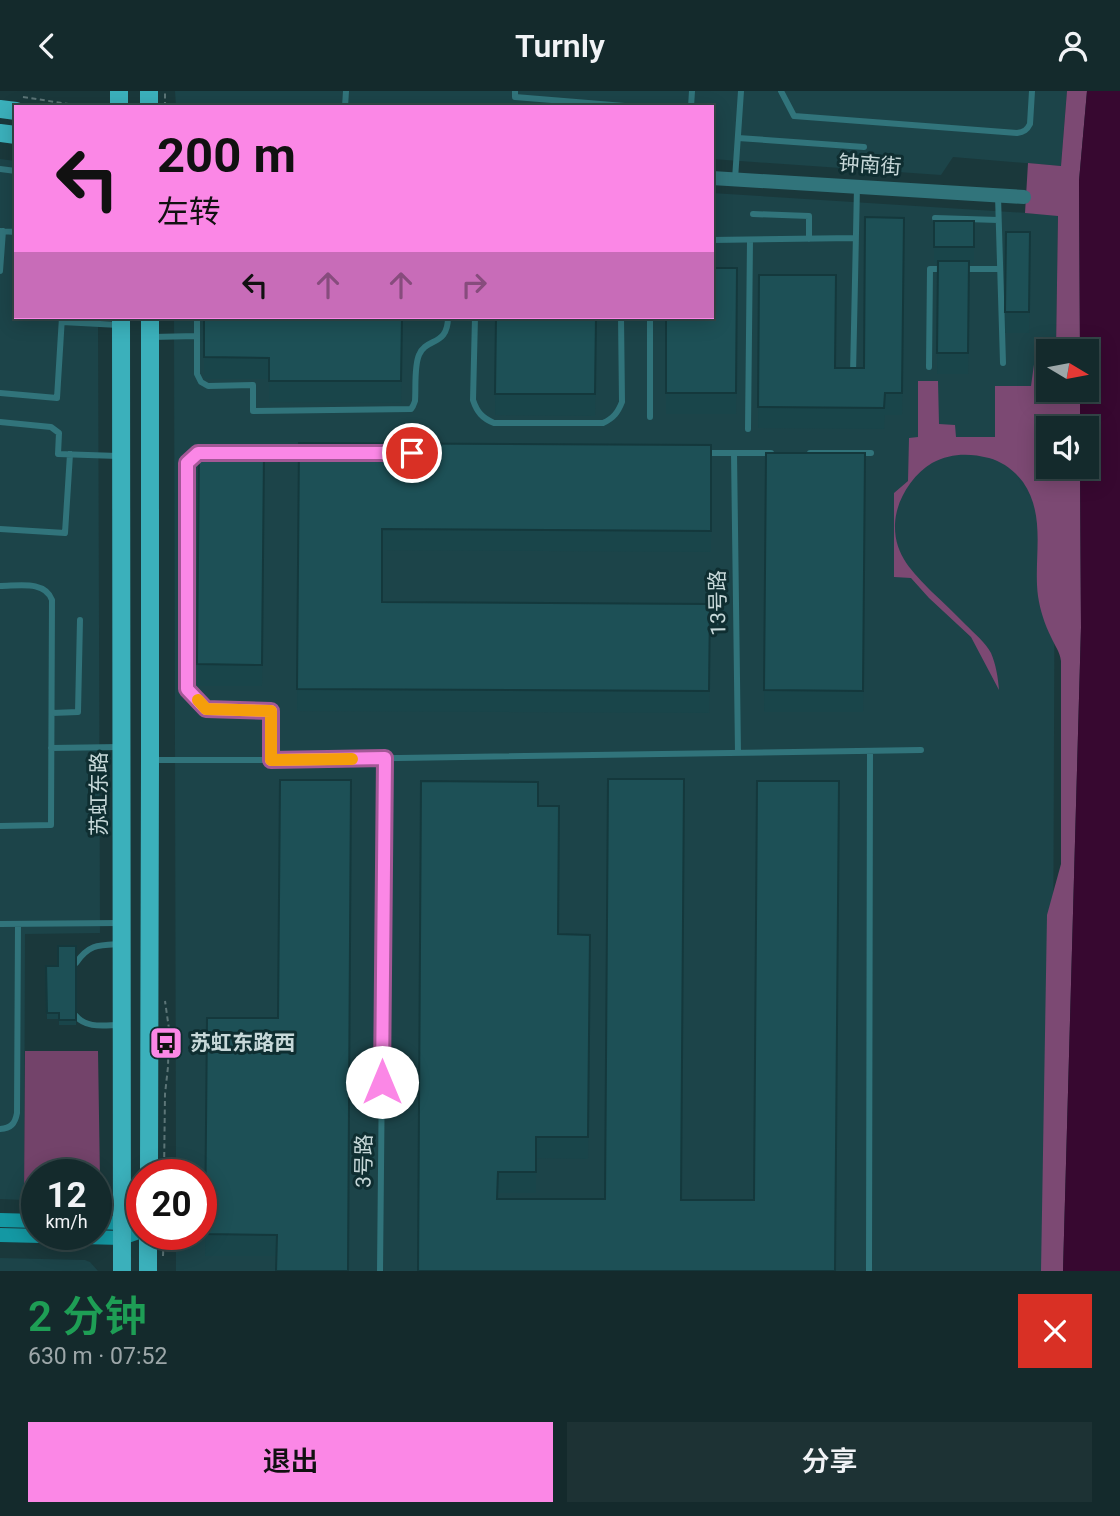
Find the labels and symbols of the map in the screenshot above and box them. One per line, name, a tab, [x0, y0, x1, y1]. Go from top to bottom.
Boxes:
street label: 钟南街	[838, 151, 902, 179]
north arrow	[1036, 339, 1099, 403]
pin	[382, 423, 442, 483]
street label: 13号路	[705, 570, 731, 636]
street label: 苏虹东路	[87, 752, 111, 836]
bus stop icon: 苏虹东路西	[147, 1024, 185, 1062]
place label: 苏虹东路西	[190, 1031, 295, 1055]
position arrow	[345, 1045, 419, 1119]
street label: 3号路	[352, 1134, 376, 1188]
speed limit sign: 20	[126, 1159, 217, 1250]

